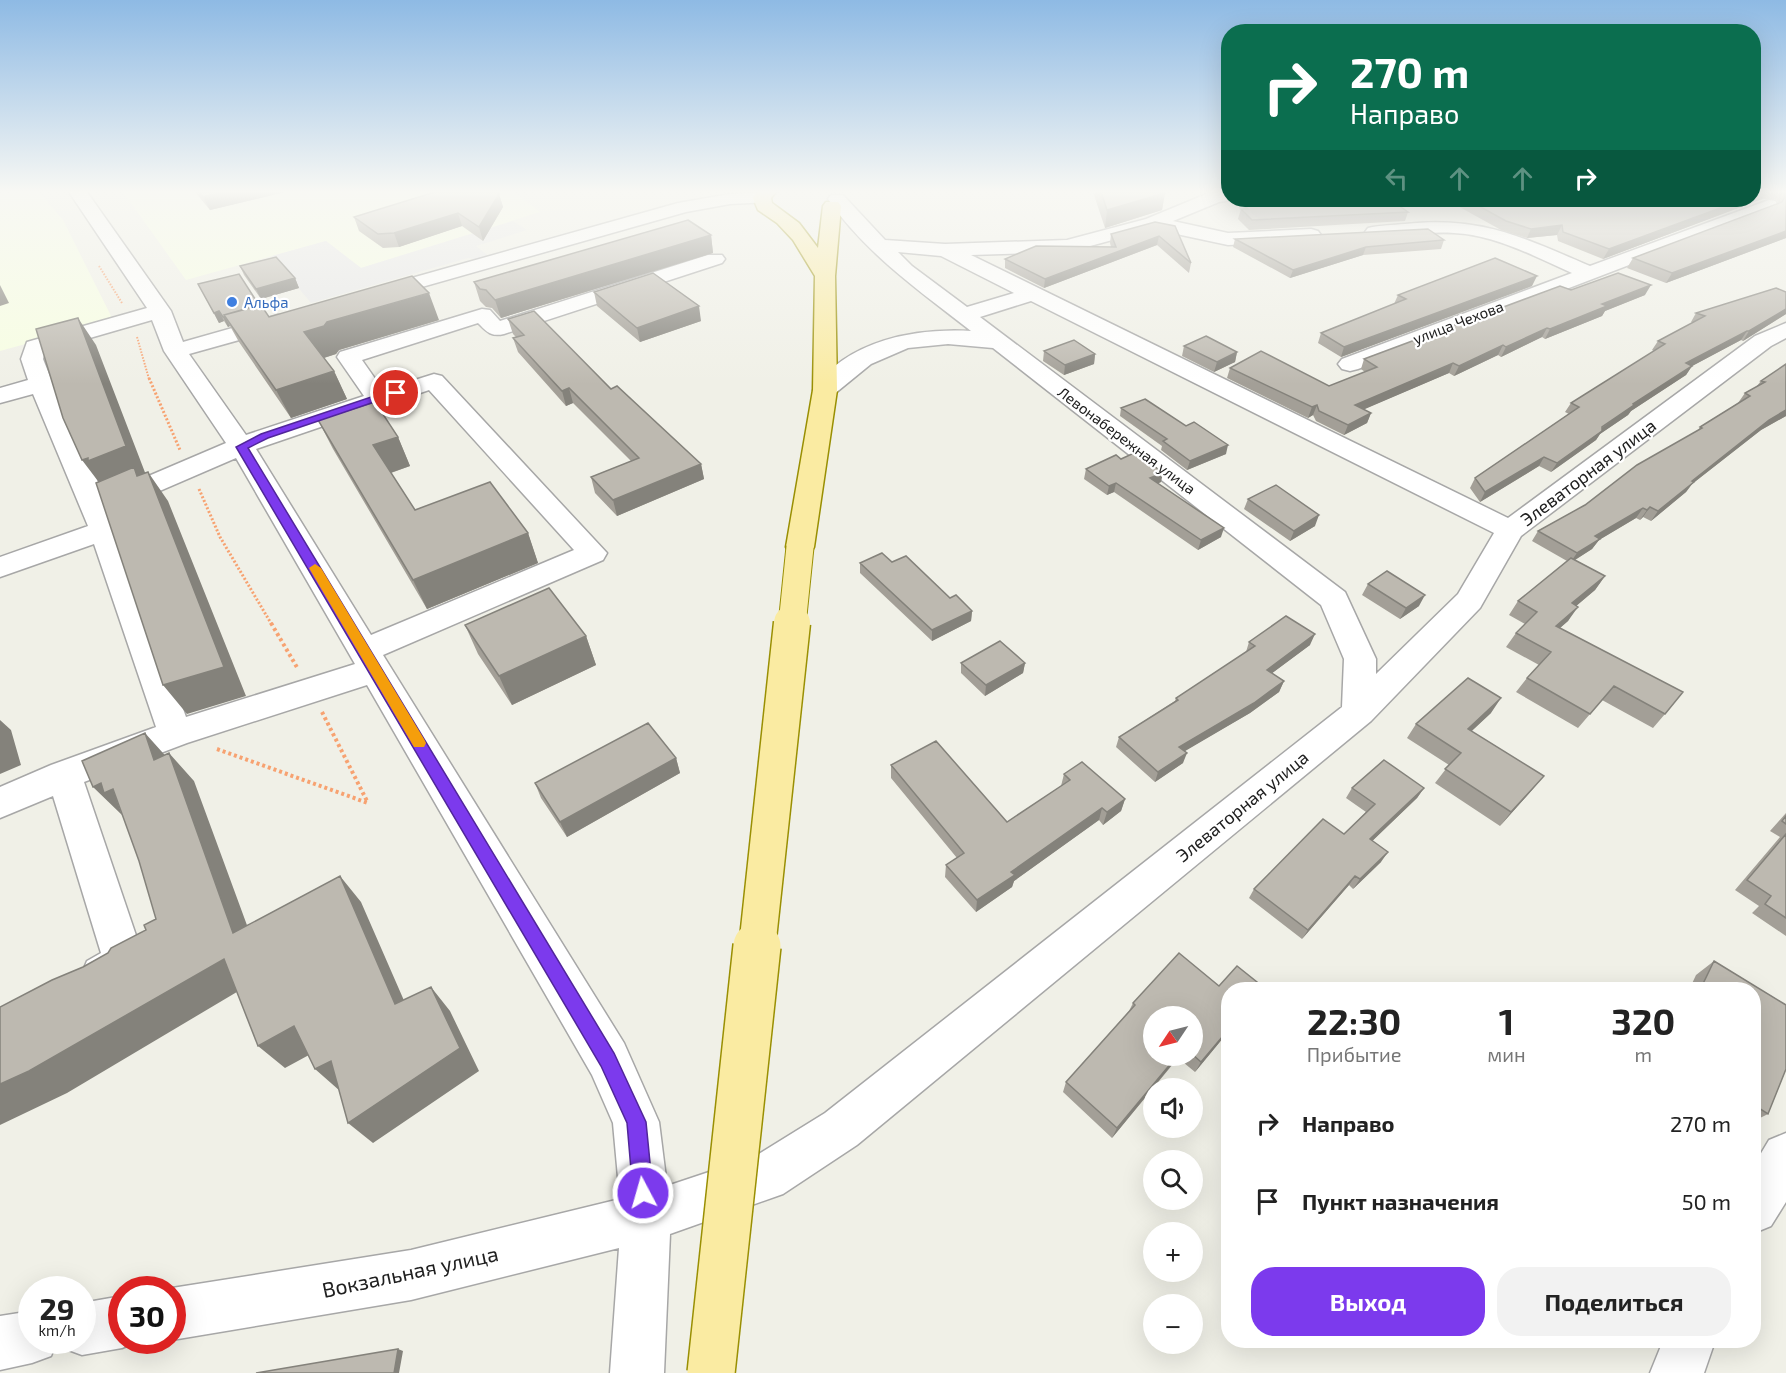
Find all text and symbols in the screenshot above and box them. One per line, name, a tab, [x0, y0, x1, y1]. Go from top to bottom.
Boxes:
text: 270 m	[1350, 46, 1469, 96]
icon: right	[1251, 48, 1329, 126]
text: Направо	[1350, 97, 1459, 129]
icon: left	[1380, 162, 1413, 195]
icon: ahead	[1443, 162, 1476, 195]
icon: ahead	[1506, 162, 1539, 195]
icon: right	[1569, 162, 1602, 195]
place label: Альфа	[244, 293, 289, 311]
marker: Альфа	[225, 295, 239, 309]
street label: улица Чехова	[1410, 296, 1506, 348]
pin	[370, 367, 421, 418]
icon: arrive	[379, 376, 412, 409]
street label: Левонабережная улица	[1054, 382, 1199, 498]
street label: Элеваторная улица	[1516, 414, 1660, 530]
street label: Элеваторная улица	[1171, 746, 1313, 866]
text: 22:30	[1307, 999, 1401, 1042]
text: 1	[1499, 999, 1514, 1042]
text: 320	[1611, 999, 1675, 1042]
north arrow	[1143, 1006, 1203, 1066]
map controls	[1143, 1006, 1203, 1354]
text: Прибытие	[1307, 1042, 1402, 1066]
text: мин	[1487, 1042, 1526, 1066]
text: m	[1635, 1042, 1652, 1066]
button: sound	[1143, 1078, 1203, 1138]
icon: right	[1251, 1107, 1284, 1140]
text: Направо	[1302, 1110, 1395, 1136]
text: 270 m	[1670, 1110, 1731, 1136]
button: search	[1143, 1150, 1203, 1210]
position arrow	[611, 1161, 675, 1225]
icon: arrive	[1251, 1185, 1284, 1218]
text: Пункт назначения	[1302, 1188, 1499, 1214]
text: 50 m	[1682, 1188, 1731, 1214]
button: +	[1143, 1222, 1203, 1282]
street label: Вокзальная улица	[320, 1240, 501, 1303]
button: Выход	[1251, 1267, 1485, 1336]
button: Поделиться	[1497, 1267, 1731, 1336]
speed limit sign: 30	[108, 1276, 186, 1354]
text: 29	[39, 1290, 75, 1326]
button: −	[1143, 1294, 1203, 1354]
text: km/h	[38, 1321, 76, 1339]

